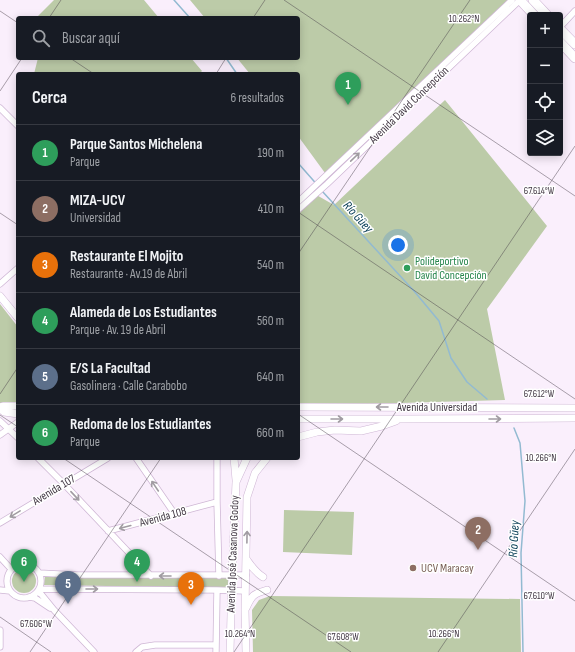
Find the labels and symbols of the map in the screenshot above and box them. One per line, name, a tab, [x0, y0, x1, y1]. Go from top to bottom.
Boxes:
text: 10.262°N	[449, 13, 479, 25]
street label: Avenida David Concepción	[365, 63, 452, 148]
pin: 1	[335, 72, 361, 105]
one-way arrow	[350, 152, 360, 162]
text: 67.614°W	[524, 185, 555, 197]
water label: Río Güey	[340, 198, 377, 237]
your location	[388, 235, 408, 255]
place label: Polideportivo David Concepción	[415, 254, 487, 283]
marker: Polideportivo David Concepción	[402, 263, 412, 273]
text: 67.612°W	[524, 388, 555, 400]
street label: Avenida Universidad	[396, 400, 477, 415]
one-way arrow	[376, 403, 389, 411]
one-way arrow	[330, 415, 343, 423]
one-way arrow	[488, 415, 501, 423]
text: 10.266°N	[526, 452, 556, 464]
street label: Avenida 107	[29, 471, 78, 509]
one-way arrow	[151, 480, 159, 491]
one-way arrow	[70, 491, 80, 501]
street label: Avenida José Casanova Godoy	[223, 495, 243, 614]
street label: Avenida 108	[137, 504, 188, 531]
one-way arrow	[9, 510, 21, 518]
pin: 2	[465, 517, 491, 550]
water label: Río Güey	[505, 519, 523, 558]
one-way arrow	[119, 524, 132, 531]
one-way arrow	[243, 531, 251, 544]
pin: 6	[11, 549, 37, 582]
pin: 4	[124, 549, 150, 582]
place label: UCV Maracay	[421, 561, 474, 576]
marker: UCV Maracay	[408, 563, 418, 573]
pin: 5	[55, 571, 81, 604]
one-way arrow	[159, 572, 172, 580]
pin: 3	[178, 572, 204, 605]
one-way arrow	[85, 585, 98, 593]
text: 67.610°W	[524, 590, 555, 602]
text: 67.606°W	[20, 618, 52, 630]
text: 10.264°N	[225, 628, 255, 640]
text: 10.266°N	[429, 628, 459, 640]
text: 67.608°W	[327, 631, 359, 643]

